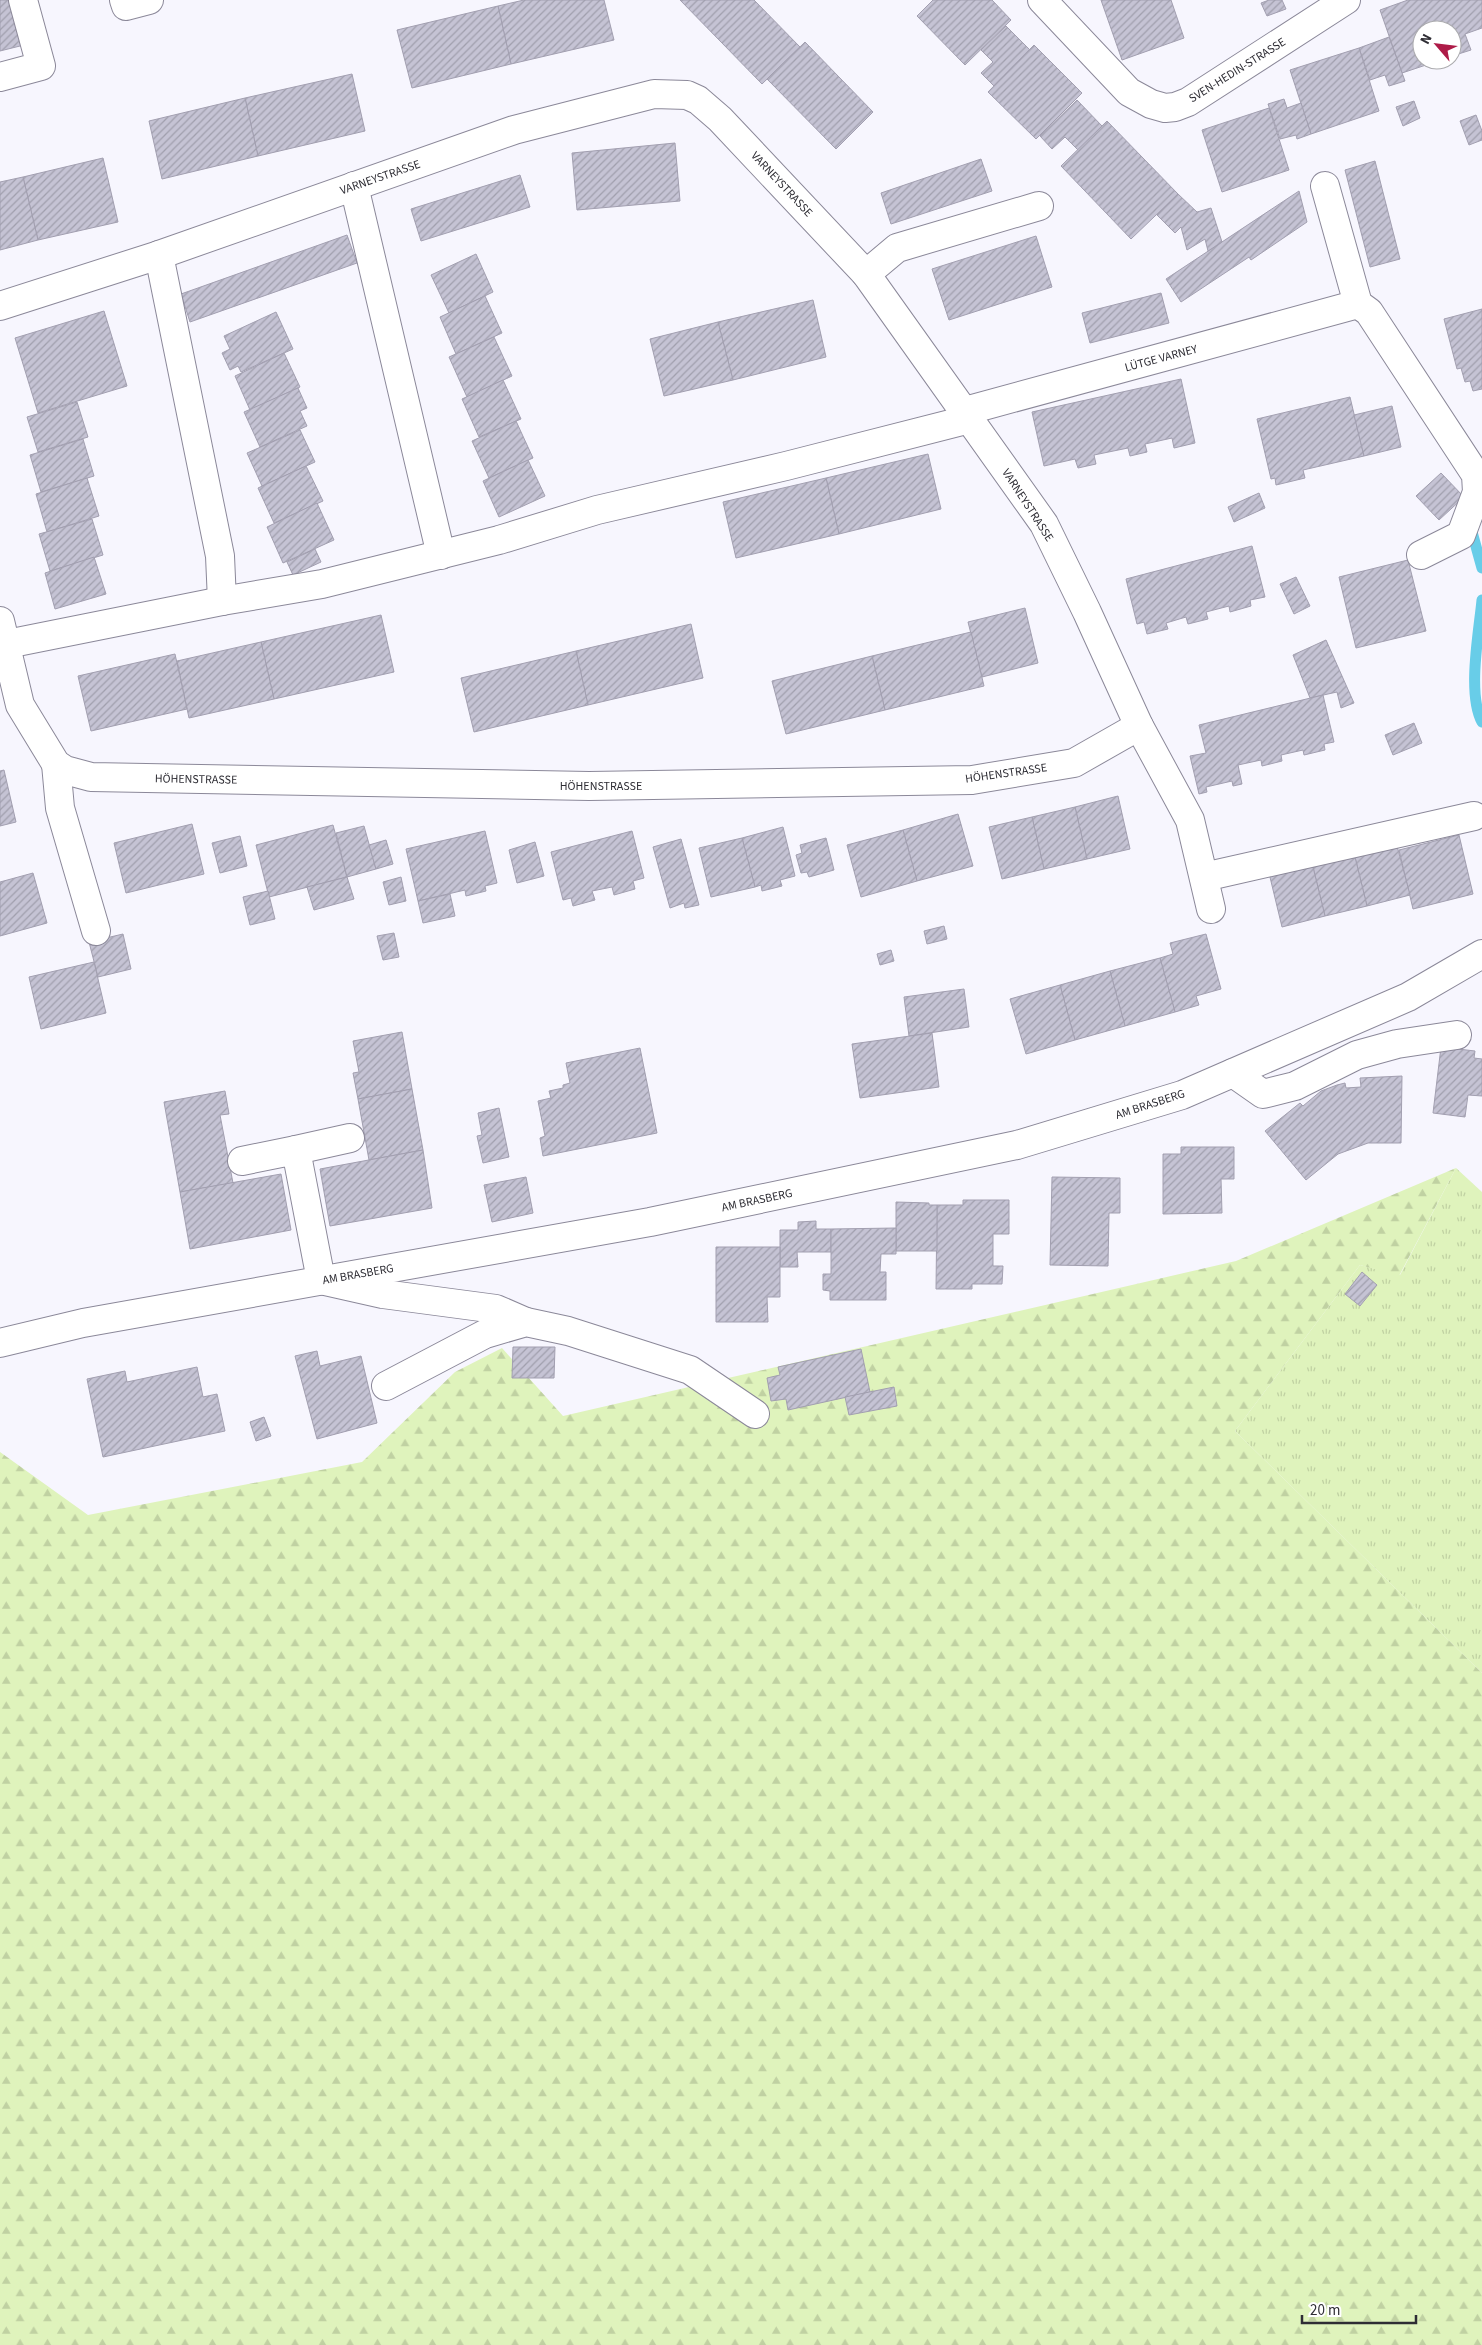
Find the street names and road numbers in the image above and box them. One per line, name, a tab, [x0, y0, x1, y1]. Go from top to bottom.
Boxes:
street label: SVEN-HEDIN-STRASSE	[1186, 34, 1289, 107]
street label: VARNEYSTRASSE	[747, 148, 816, 221]
street label: VARNEYSTRASSE	[338, 156, 423, 199]
street label: LÜTGE VARNEY	[1123, 341, 1200, 376]
street label: VARNEYSTRASSE	[998, 465, 1058, 545]
street label: HÖHENSTRASSE	[964, 759, 1048, 788]
street label: HÖHENSTRASSE	[155, 770, 237, 789]
street label: HÖHENSTRASSE	[560, 778, 642, 795]
street label: AM BRASBERG	[1113, 1085, 1187, 1124]
street label: AM BRASBERG	[720, 1185, 794, 1216]
street label: AM BRASBERG	[321, 1260, 395, 1289]

